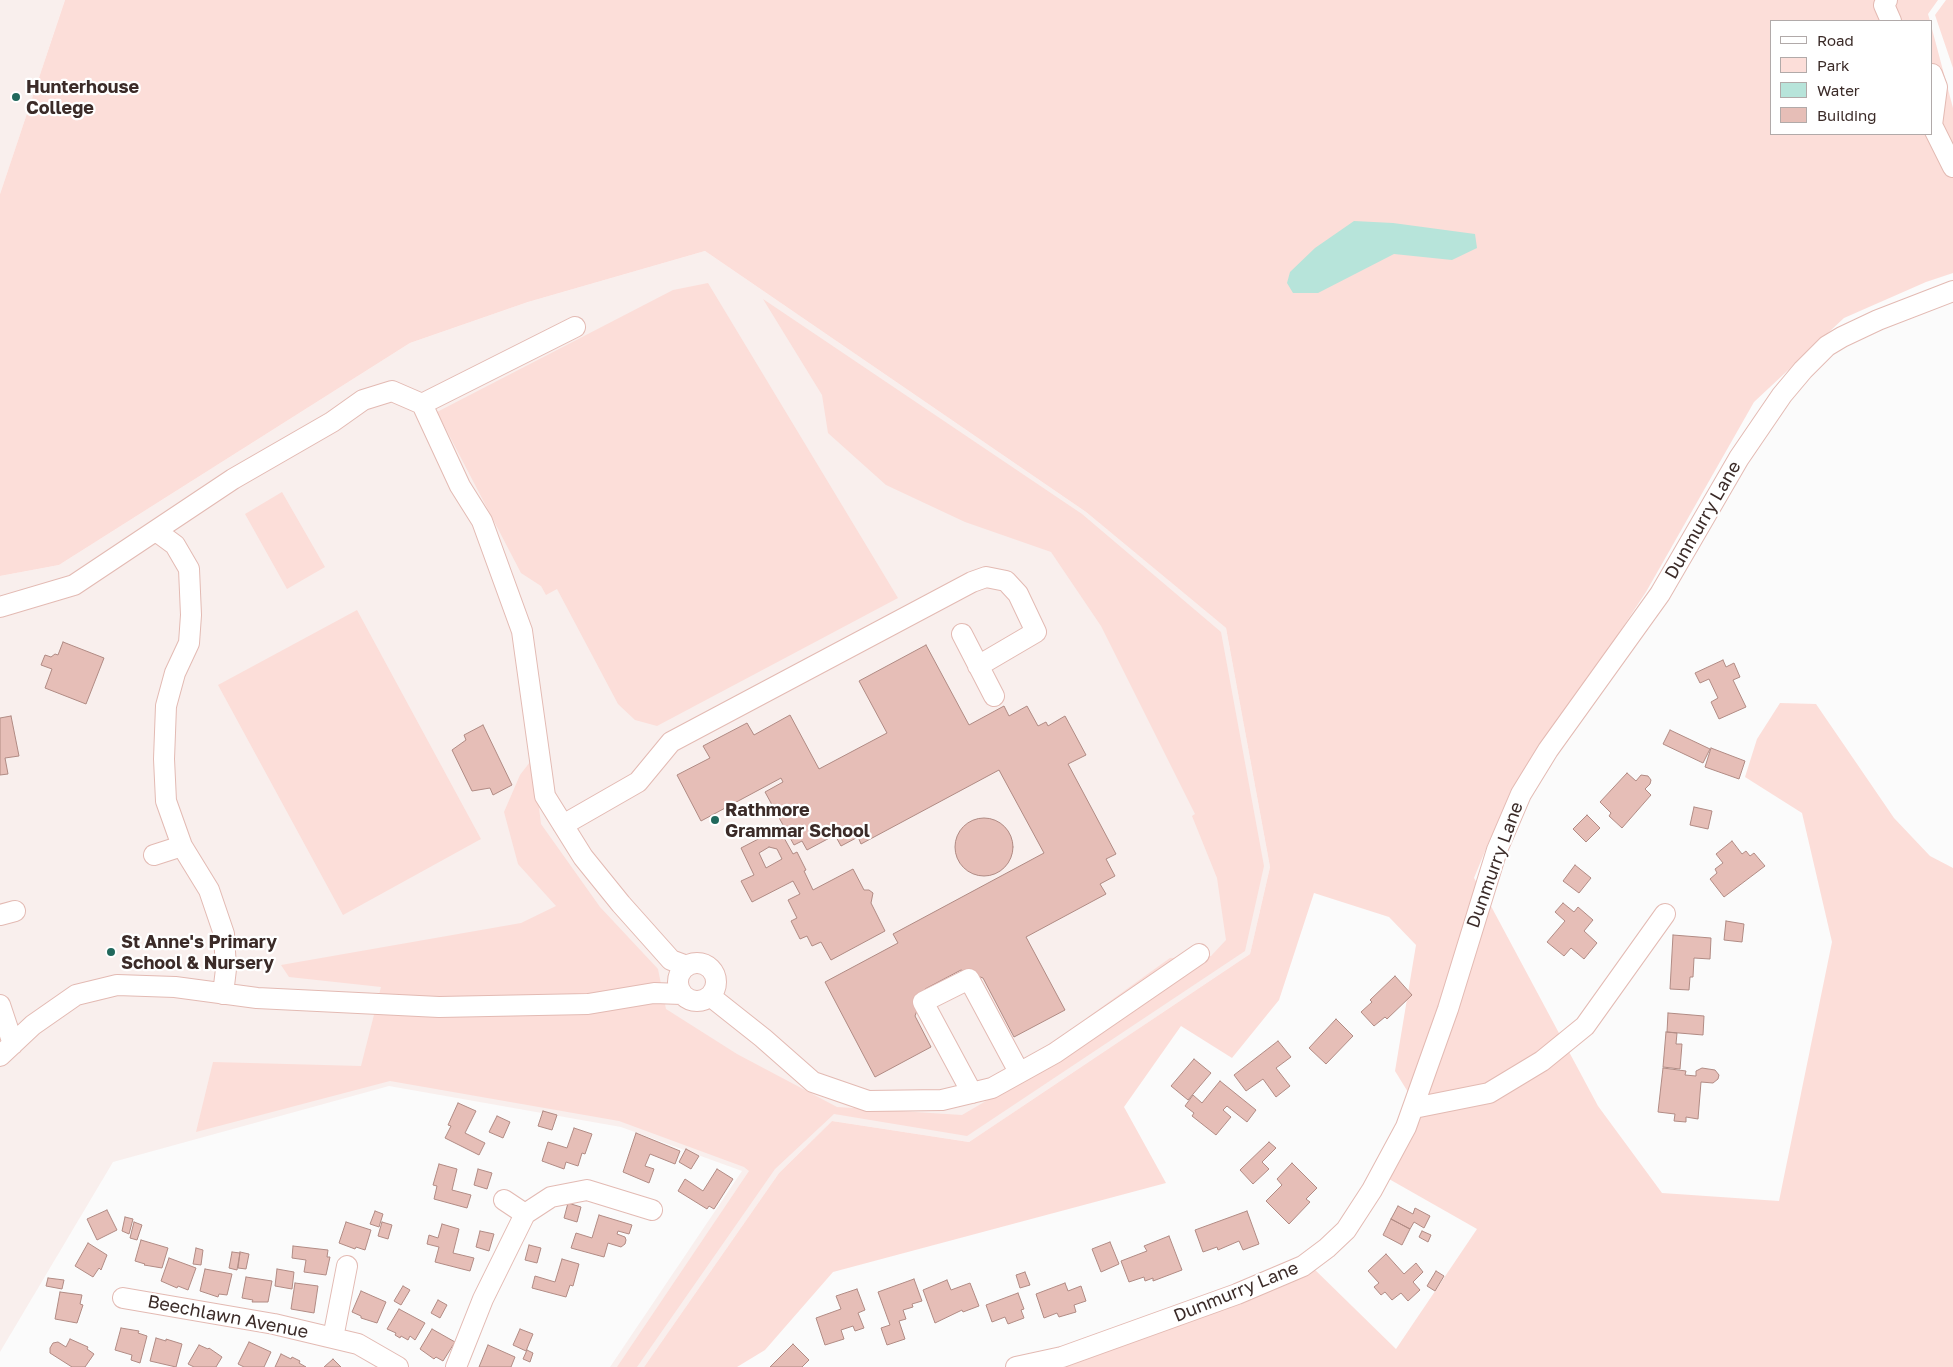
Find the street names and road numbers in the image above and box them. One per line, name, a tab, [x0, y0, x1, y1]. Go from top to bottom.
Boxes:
street label: Dunmurry Lane	[1660, 457, 1746, 583]
street label: Dunmurry Lane	[1462, 799, 1528, 931]
street label: Dunmurry Lane	[1170, 1257, 1302, 1327]
street label: Beechlawn Avenue	[146, 1291, 310, 1343]

